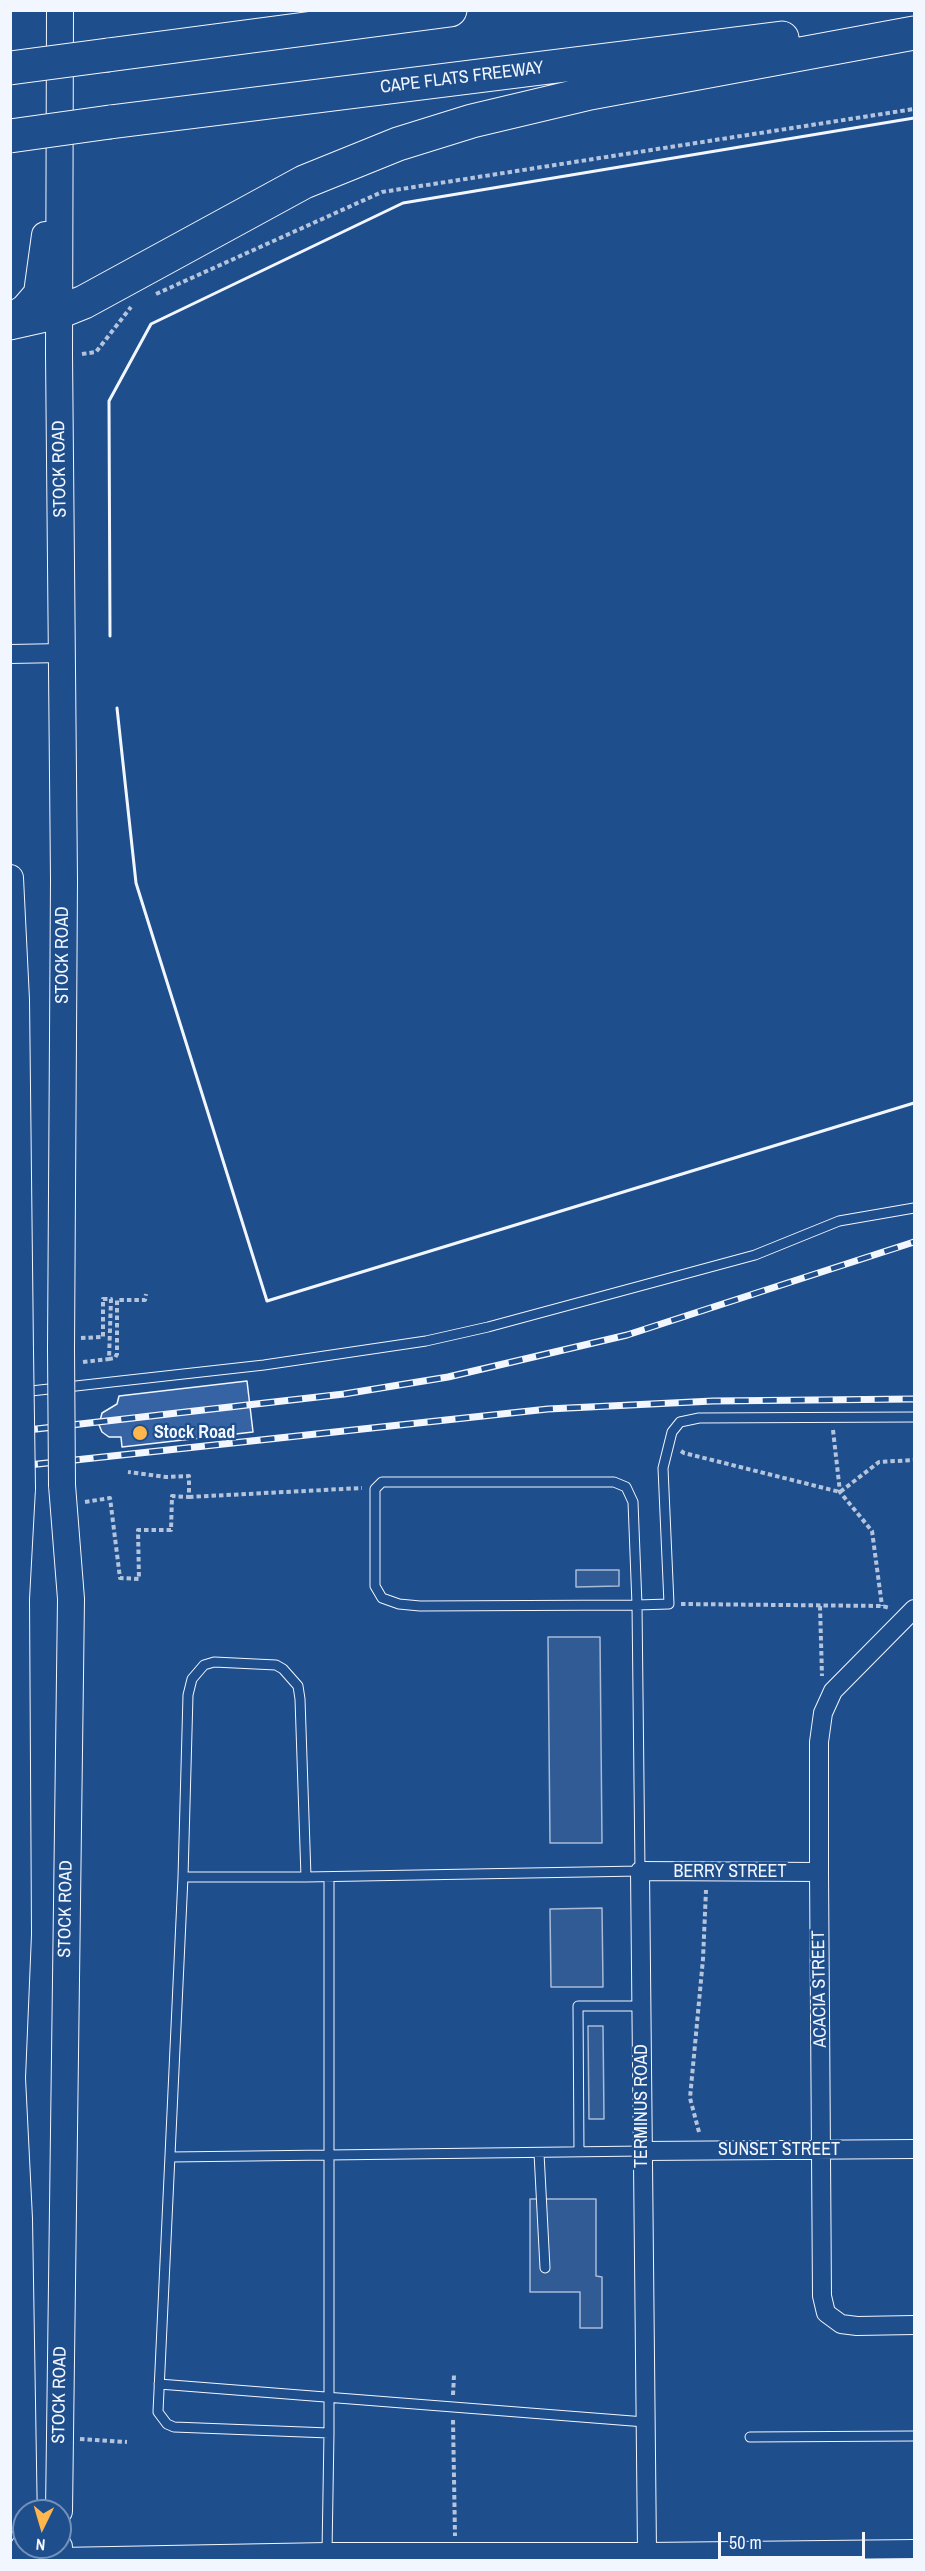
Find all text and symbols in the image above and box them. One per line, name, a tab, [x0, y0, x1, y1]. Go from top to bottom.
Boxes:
street label: CAPE FLATS FREEWAY	[379, 57, 545, 99]
street label: STOCK ROAD	[48, 420, 72, 518]
street label: STOCK ROAD	[52, 906, 74, 1004]
place label: Stock Road	[154, 1422, 235, 1444]
marker: Stock Road	[131, 1424, 149, 1442]
street label: STOCK ROAD	[54, 1860, 78, 1958]
street label: BERRY STREET	[674, 1861, 786, 1883]
street label: ACACIA STREET	[808, 1930, 832, 2048]
street label: TERMINUS ROAD	[631, 2044, 653, 2168]
street label: SUNSET STREET	[718, 2139, 840, 2161]
street label: STOCK ROAD	[48, 2346, 72, 2444]
north arrow	[12, 2499, 72, 2559]
scale bar	[721, 2520, 868, 2558]
text: 50 m	[729, 2530, 762, 2555]
text: N	[35, 2534, 46, 2556]

